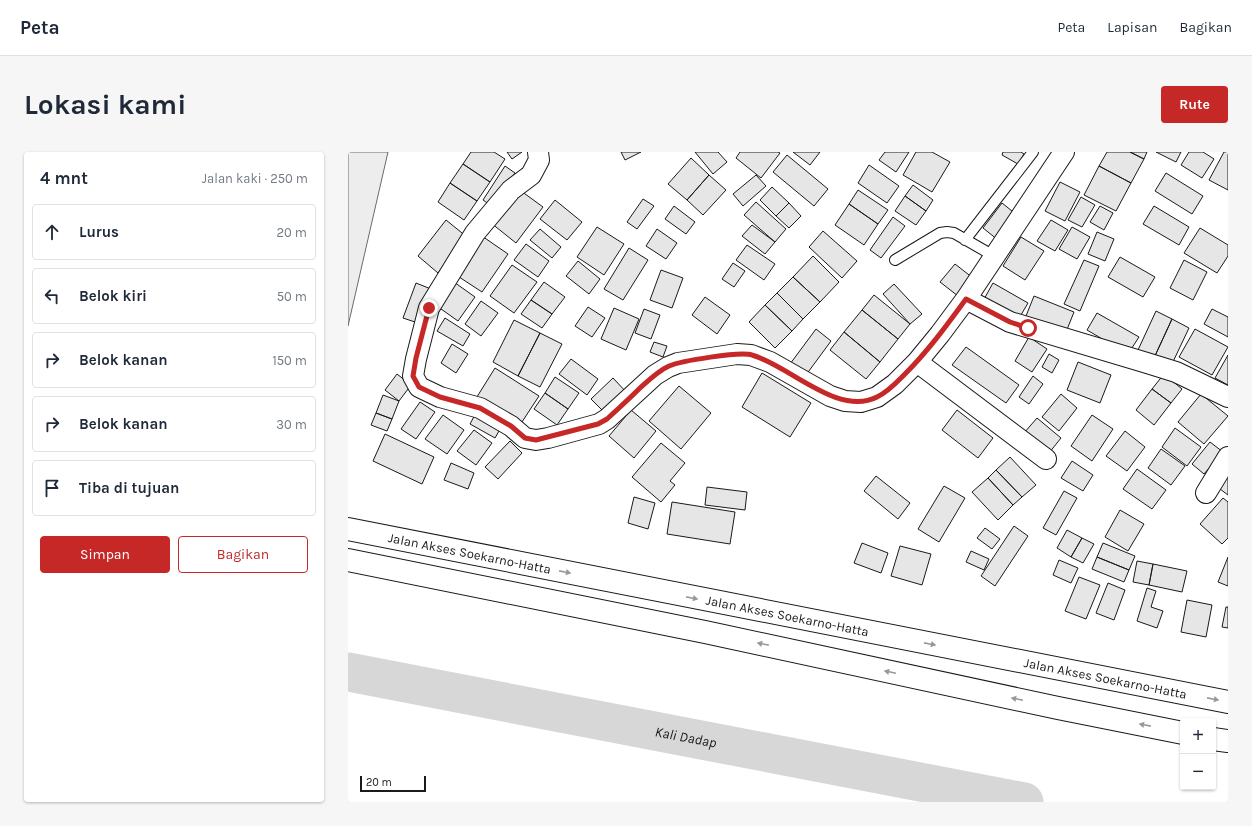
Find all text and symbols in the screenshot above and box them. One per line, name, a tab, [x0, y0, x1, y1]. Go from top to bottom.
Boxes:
text: Peta	[20, 17, 60, 39]
text: Peta	[1057, 19, 1085, 36]
text: Lapisan	[1107, 19, 1157, 36]
text: Bagikan	[1179, 19, 1232, 36]
button: Rute	[1161, 86, 1228, 123]
text: Lokasi kami	[24, 88, 186, 121]
text: 4 mnt	[40, 168, 88, 188]
text: Jalan kaki · 250 m	[202, 171, 308, 186]
icon: ahead	[41, 221, 63, 243]
text: Lurus	[79, 223, 119, 241]
text: 20 m	[277, 225, 307, 240]
icon: left	[41, 285, 63, 307]
text: Belok kiri	[79, 287, 147, 305]
text: 50 m	[277, 289, 307, 304]
route end	[420, 299, 438, 317]
route start	[1019, 319, 1037, 337]
icon: right	[41, 349, 63, 371]
text: Belok kanan	[79, 351, 168, 369]
text: 150 m	[272, 353, 307, 368]
icon: right	[41, 413, 63, 435]
text: Belok kanan	[79, 415, 168, 433]
text: 30 m	[276, 417, 307, 432]
icon: arrive	[41, 477, 63, 499]
text: Tiba di tujuan	[79, 479, 179, 497]
street label: Jalan Akses Soekarno-Hatta	[387, 530, 552, 576]
button: Simpan	[40, 536, 170, 573]
button: Bagikan	[178, 536, 308, 573]
one-way arrow	[559, 570, 571, 576]
street label: Jalan Akses Soekarno-Hatta	[705, 592, 870, 639]
one-way arrow	[686, 595, 698, 601]
one-way arrow	[757, 641, 769, 647]
one-way arrow	[924, 641, 936, 647]
street label: Jalan Akses Soekarno-Hatta	[1023, 655, 1188, 701]
one-way arrow	[884, 668, 896, 674]
one-way arrow	[1011, 696, 1024, 702]
one-way arrow	[1206, 696, 1219, 702]
map controls	[1180, 718, 1216, 790]
button: +	[1180, 718, 1216, 754]
one-way arrow	[1139, 722, 1151, 728]
water label: Kali Dadap	[654, 723, 719, 751]
button: −	[1180, 754, 1216, 790]
scale bar	[360, 774, 426, 793]
text: 20 m	[366, 776, 392, 789]

